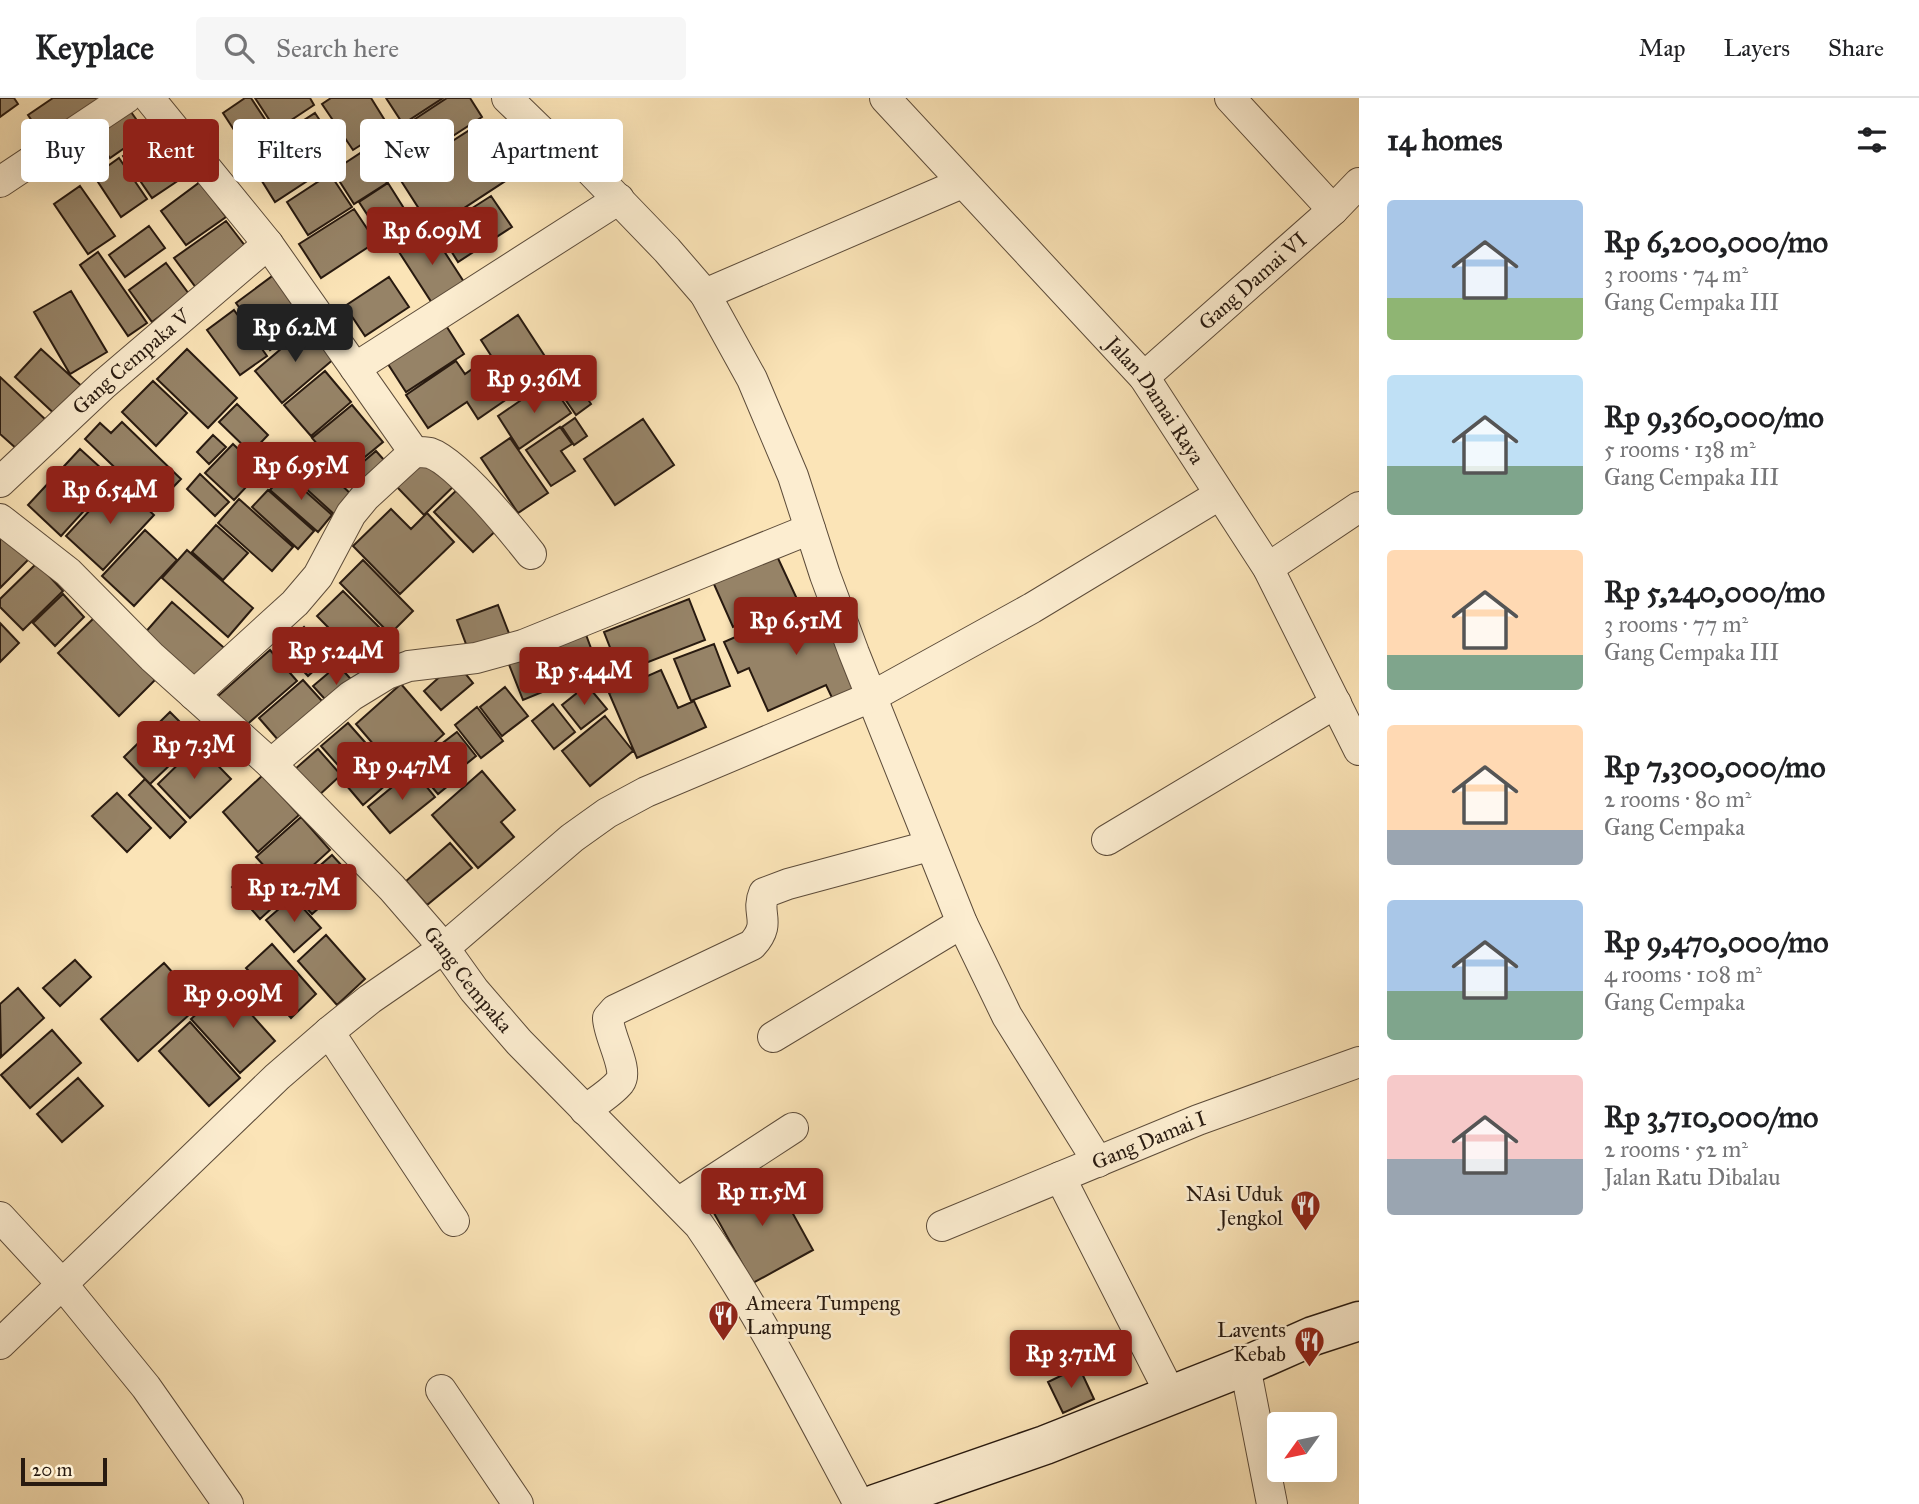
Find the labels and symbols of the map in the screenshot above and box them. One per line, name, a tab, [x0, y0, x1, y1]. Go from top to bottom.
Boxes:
pin: Rp 6.09M	[360, 208, 504, 267]
street label: Gang Damai VI	[1193, 226, 1312, 336]
street label: Gang Cempaka V	[67, 302, 196, 420]
pin: Rp 6.2M	[230, 304, 360, 364]
street label: Jalan Damai Raya	[1099, 330, 1210, 469]
pin: Rp 9.36M	[462, 356, 606, 415]
pin: Rp 6.95M	[229, 442, 373, 502]
pin: Rp 6.54M	[38, 466, 182, 526]
pin: Rp 6.51M	[724, 598, 868, 657]
pin: Rp 5.24M	[264, 628, 408, 687]
pin: Rp 5.44M	[512, 648, 656, 707]
pin: Rp 7.3M	[129, 722, 259, 781]
pin: Rp 9.47M	[330, 742, 474, 802]
pin: Rp 12.7M	[222, 864, 366, 924]
street label: Gang Cempaka	[418, 921, 518, 1038]
pin: Rp 9.09M	[161, 970, 305, 1030]
street label: Gang Damai I	[1088, 1105, 1210, 1176]
pin: Rp 11.5M	[690, 1168, 834, 1228]
place label: NAsi Uduk Jengkol	[1186, 1181, 1283, 1231]
restaurant icon: NAsi Uduk Jengkol	[1289, 1189, 1323, 1233]
place label: Ameera Tumpeng Lampung	[745, 1290, 900, 1340]
restaurant icon: Ameera Tumpeng Lampung	[706, 1298, 740, 1342]
place label: Lavents Kebab	[1217, 1317, 1286, 1367]
restaurant icon: Lavents Kebab	[1292, 1325, 1326, 1369]
pin: Rp 3.71M	[999, 1330, 1143, 1390]
north arrow	[1267, 1412, 1337, 1482]
scale bar	[21, 1455, 107, 1487]

